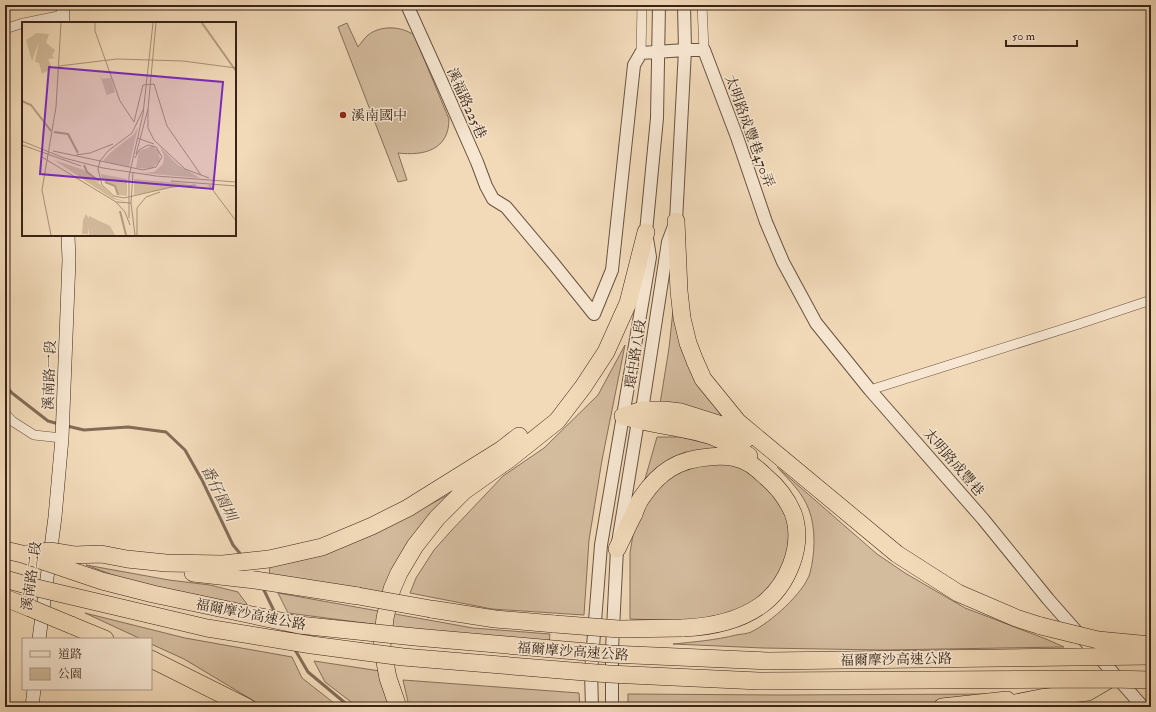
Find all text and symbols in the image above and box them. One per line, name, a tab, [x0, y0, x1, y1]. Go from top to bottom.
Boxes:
inset map	[22, 22, 236, 236]
scale bar	[1006, 22, 1077, 48]
text: 50 m	[1012, 29, 1036, 44]
street label: 溪福路225巷	[443, 65, 490, 142]
street label: 太明路成豐巷470弄	[721, 72, 778, 190]
place label: 溪南國中	[351, 107, 407, 124]
marker: 溪南國中	[338, 110, 348, 120]
street label: 環中路八段	[622, 318, 649, 390]
street label: 溪南路一段	[40, 340, 59, 410]
street label: 太明路成豐巷	[920, 425, 988, 500]
water label: 番仔園圳	[196, 462, 242, 527]
street label: 溪南路二段	[18, 540, 45, 612]
street label: 福爾摩沙高速公路	[194, 595, 307, 634]
legend	[22, 638, 152, 690]
street label: 福爾摩沙高速公路	[517, 639, 629, 664]
text: 道路	[58, 647, 82, 662]
street label: 福爾摩沙高速公路	[840, 650, 952, 669]
text: 公園	[58, 667, 82, 682]

